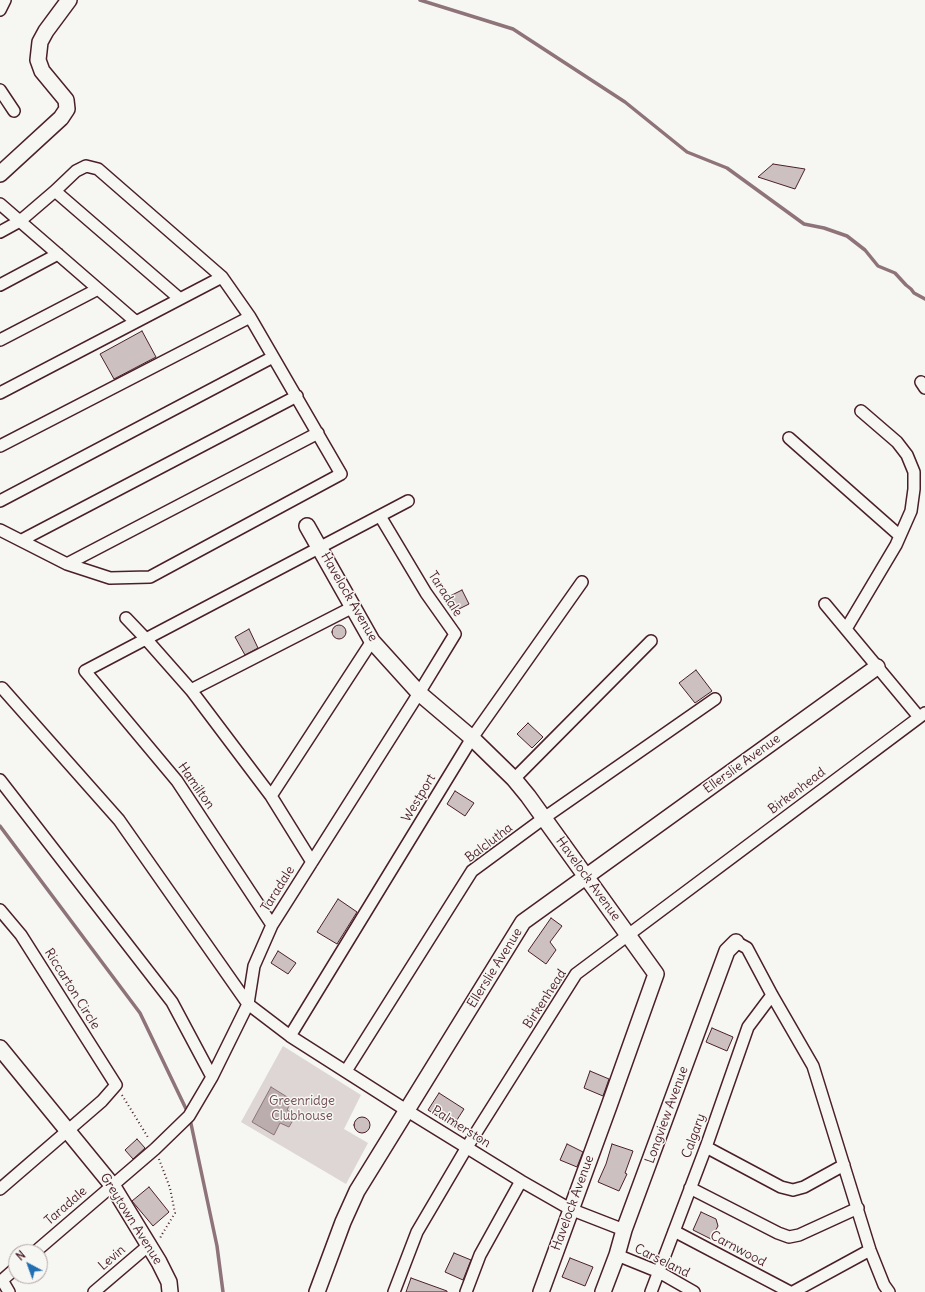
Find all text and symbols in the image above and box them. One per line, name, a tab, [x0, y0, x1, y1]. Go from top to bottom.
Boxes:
street label: Havelock Avenue	[317, 550, 381, 644]
street label: Taradale	[425, 568, 465, 620]
street label: Ellerslie Avenue	[701, 731, 783, 797]
street label: Hamilton	[174, 760, 218, 812]
street label: Birkenhead	[765, 765, 829, 817]
street label: Westport	[399, 771, 439, 825]
street label: Balclutha	[462, 820, 516, 866]
street label: Havelock Avenue	[552, 834, 624, 924]
street label: Taradale	[258, 863, 298, 915]
street label: Ellerslie Avenue	[464, 925, 526, 1011]
street label: Riccarton Circle	[41, 946, 103, 1032]
street label: Birkenhead	[520, 967, 570, 1031]
street label: Longview Avenue	[642, 1064, 692, 1166]
park label: Greenridge Clubhouse	[269, 1093, 335, 1124]
street label: Palmerston	[429, 1103, 493, 1151]
street label: Calgary	[679, 1112, 709, 1160]
street label: Havelock Avenue	[549, 1153, 597, 1253]
street label: Greytown Avenue	[97, 1170, 165, 1268]
street label: Taradale	[42, 1183, 90, 1229]
street label: Carnwood	[707, 1228, 769, 1270]
street label: Carseland	[632, 1241, 692, 1281]
street label: Levin	[95, 1242, 129, 1274]
north arrow	[8, 1244, 48, 1284]
text: N	[13, 1248, 28, 1263]

